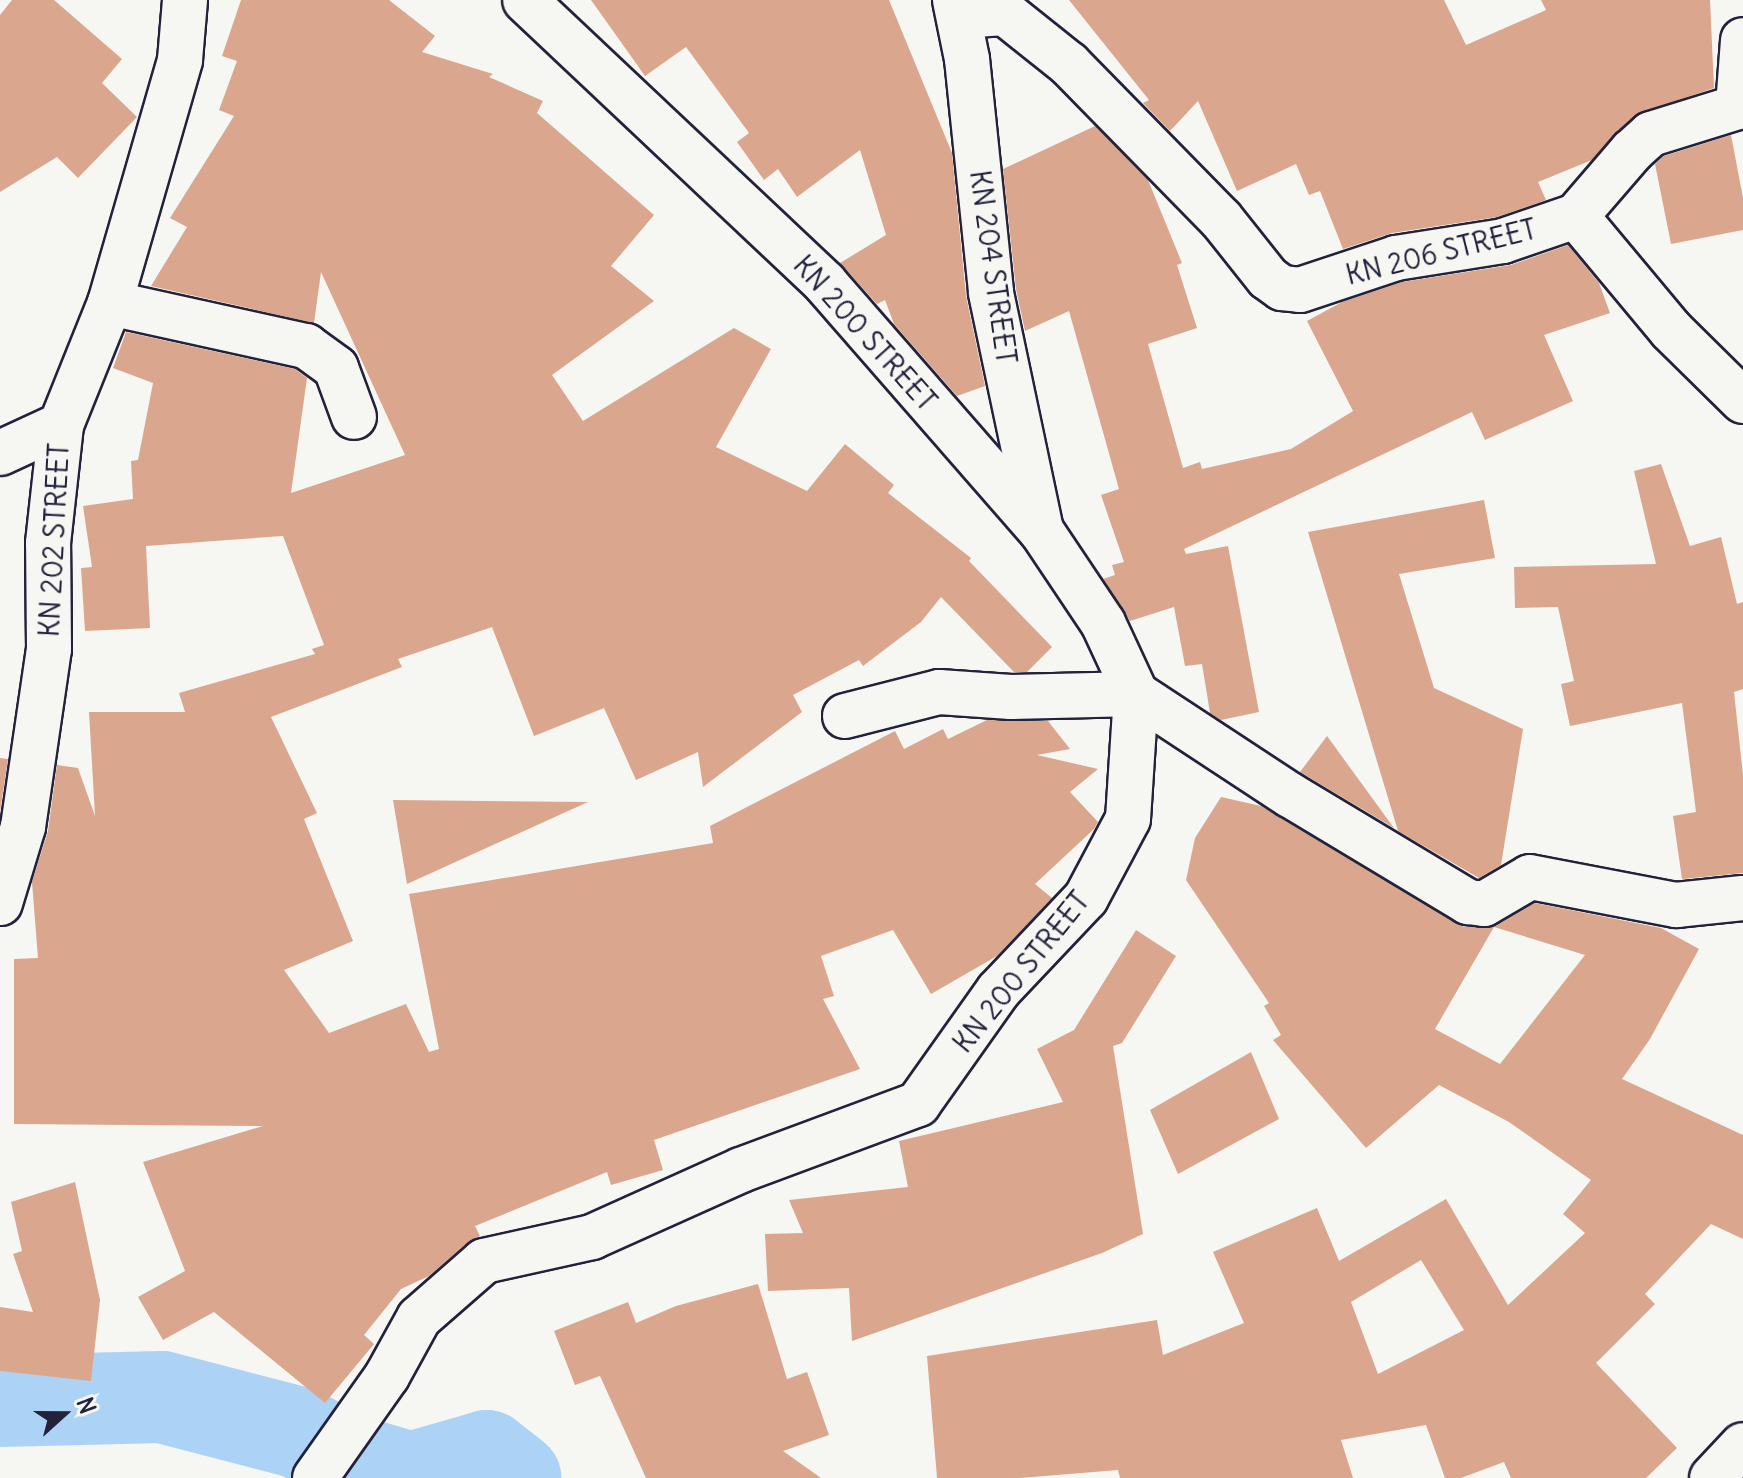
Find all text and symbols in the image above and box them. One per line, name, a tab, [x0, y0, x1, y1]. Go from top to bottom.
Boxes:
street label: KN 204 STREET	[963, 168, 1023, 366]
street label: KN 206 STREET	[1342, 212, 1540, 292]
street label: KN 200 STREET	[786, 248, 944, 418]
street label: KN 202 STREET	[32, 442, 76, 638]
street label: KN 200 STREET	[946, 885, 1096, 1059]
north arrow	[24, 1374, 104, 1454]
text: N	[71, 1393, 102, 1418]

